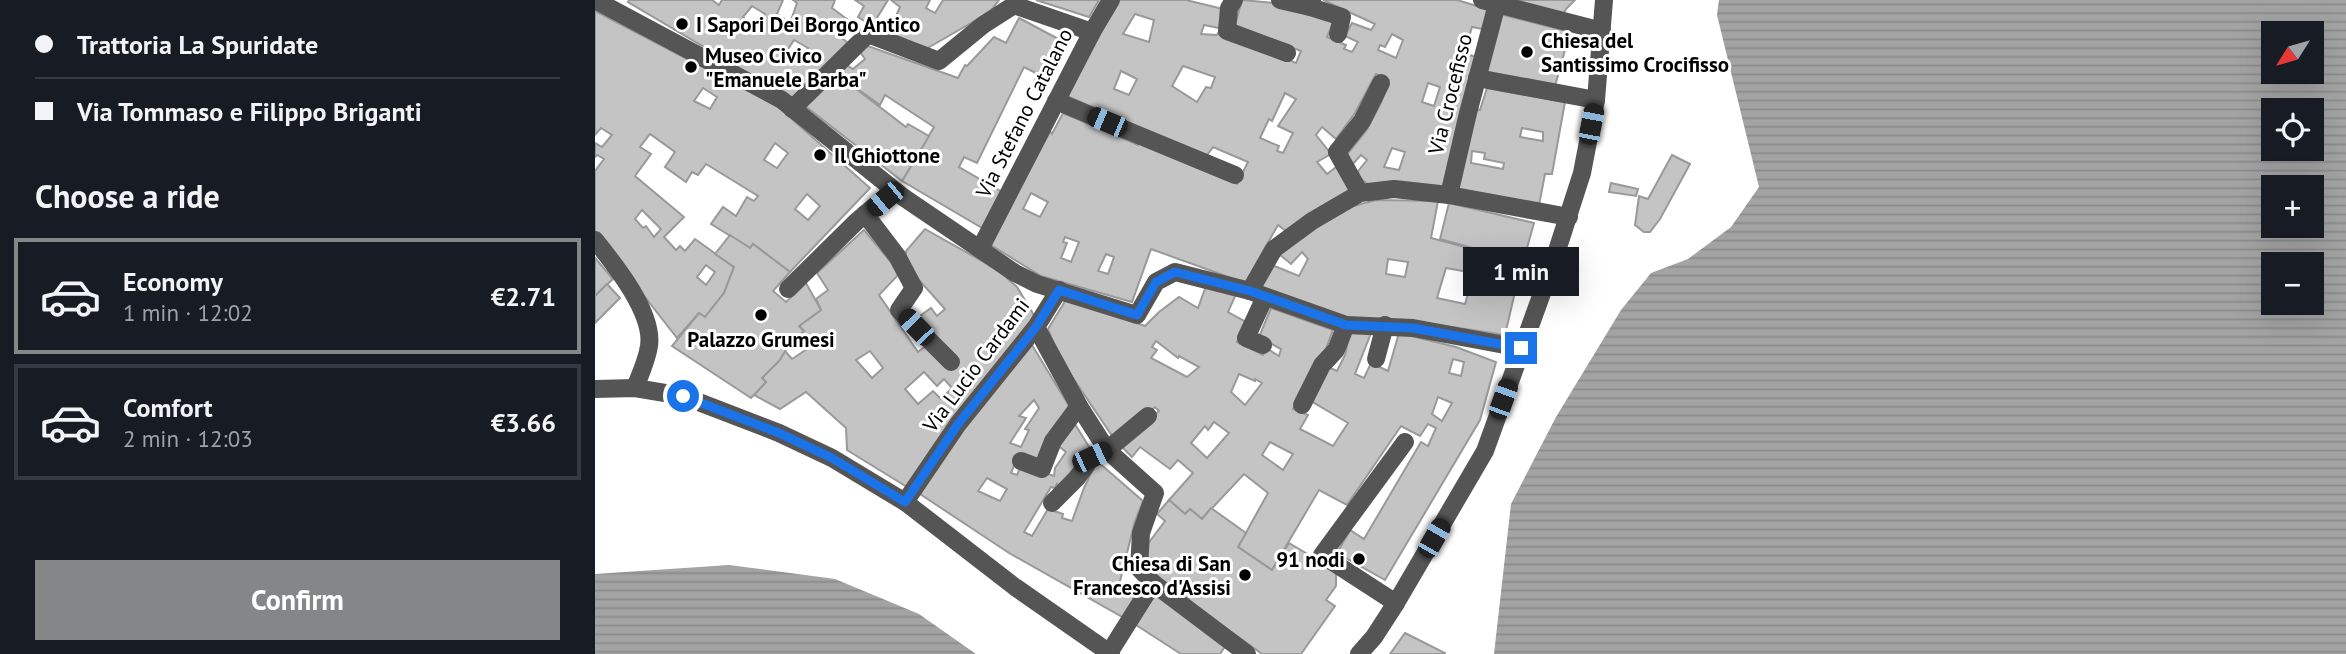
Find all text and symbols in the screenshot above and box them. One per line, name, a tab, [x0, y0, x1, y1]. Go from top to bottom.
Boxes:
place label: I Sapori Dei Borgo Antico	[696, 11, 920, 38]
marker: I Sapori Dei Borgo Antico	[674, 16, 690, 32]
north arrow	[2261, 21, 2324, 84]
map controls	[2261, 21, 2324, 315]
street label: Via Stefano Catalano	[969, 24, 1078, 203]
place label: Chiesa del Santissimo Crocifisso	[1541, 27, 1729, 78]
text: Trattoria La Spuridate	[77, 28, 318, 61]
street label: Via Crocefisso	[1422, 31, 1478, 158]
place label: Museo Civico "Emanuele Barba"	[705, 42, 867, 93]
marker: Chiesa del Santissimo Crocifisso	[1519, 44, 1535, 60]
marker: Museo Civico "Emanuele Barba"	[683, 59, 699, 75]
text: Via Tommaso e Filippo Briganti	[77, 95, 422, 128]
button: locate	[2261, 98, 2324, 161]
car	[1577, 101, 1606, 147]
car	[1084, 104, 1131, 140]
place label: Il Ghiottone	[834, 142, 940, 169]
marker: Il Ghiottone	[812, 147, 828, 163]
text: Choose a ride	[35, 175, 220, 217]
button: +	[2261, 175, 2324, 238]
car	[863, 177, 908, 221]
callout: 1 min	[1463, 246, 1579, 296]
button: −	[2261, 252, 2324, 315]
text: 1 min	[1493, 257, 1549, 286]
icon: car	[39, 265, 102, 328]
text: Economy	[123, 265, 223, 298]
text: €2.71	[491, 280, 556, 313]
street label: Via Lucio Cardami	[916, 293, 1035, 438]
text: 1 min · 12:02	[123, 298, 253, 327]
car	[894, 305, 939, 349]
marker: Palazzo Grumesi	[753, 307, 769, 323]
place label: Palazzo Grumesi	[687, 326, 835, 353]
route end	[1505, 332, 1537, 364]
car	[1486, 376, 1521, 422]
route start	[667, 380, 699, 412]
icon: car	[39, 391, 102, 454]
text: Comfort	[123, 391, 213, 424]
text: €3.66	[491, 406, 556, 439]
text: 2 min · 12:03	[123, 424, 253, 453]
car	[1069, 439, 1116, 475]
car	[1415, 515, 1454, 561]
place label: 91 nodi	[1276, 546, 1345, 573]
place label: Chiesa di San Francesco d'Assisi	[1073, 550, 1231, 601]
marker: 91 nodi	[1351, 551, 1367, 567]
button: Confirm	[35, 560, 560, 640]
marker: Chiesa di San Francesco d'Assisi	[1237, 567, 1253, 583]

